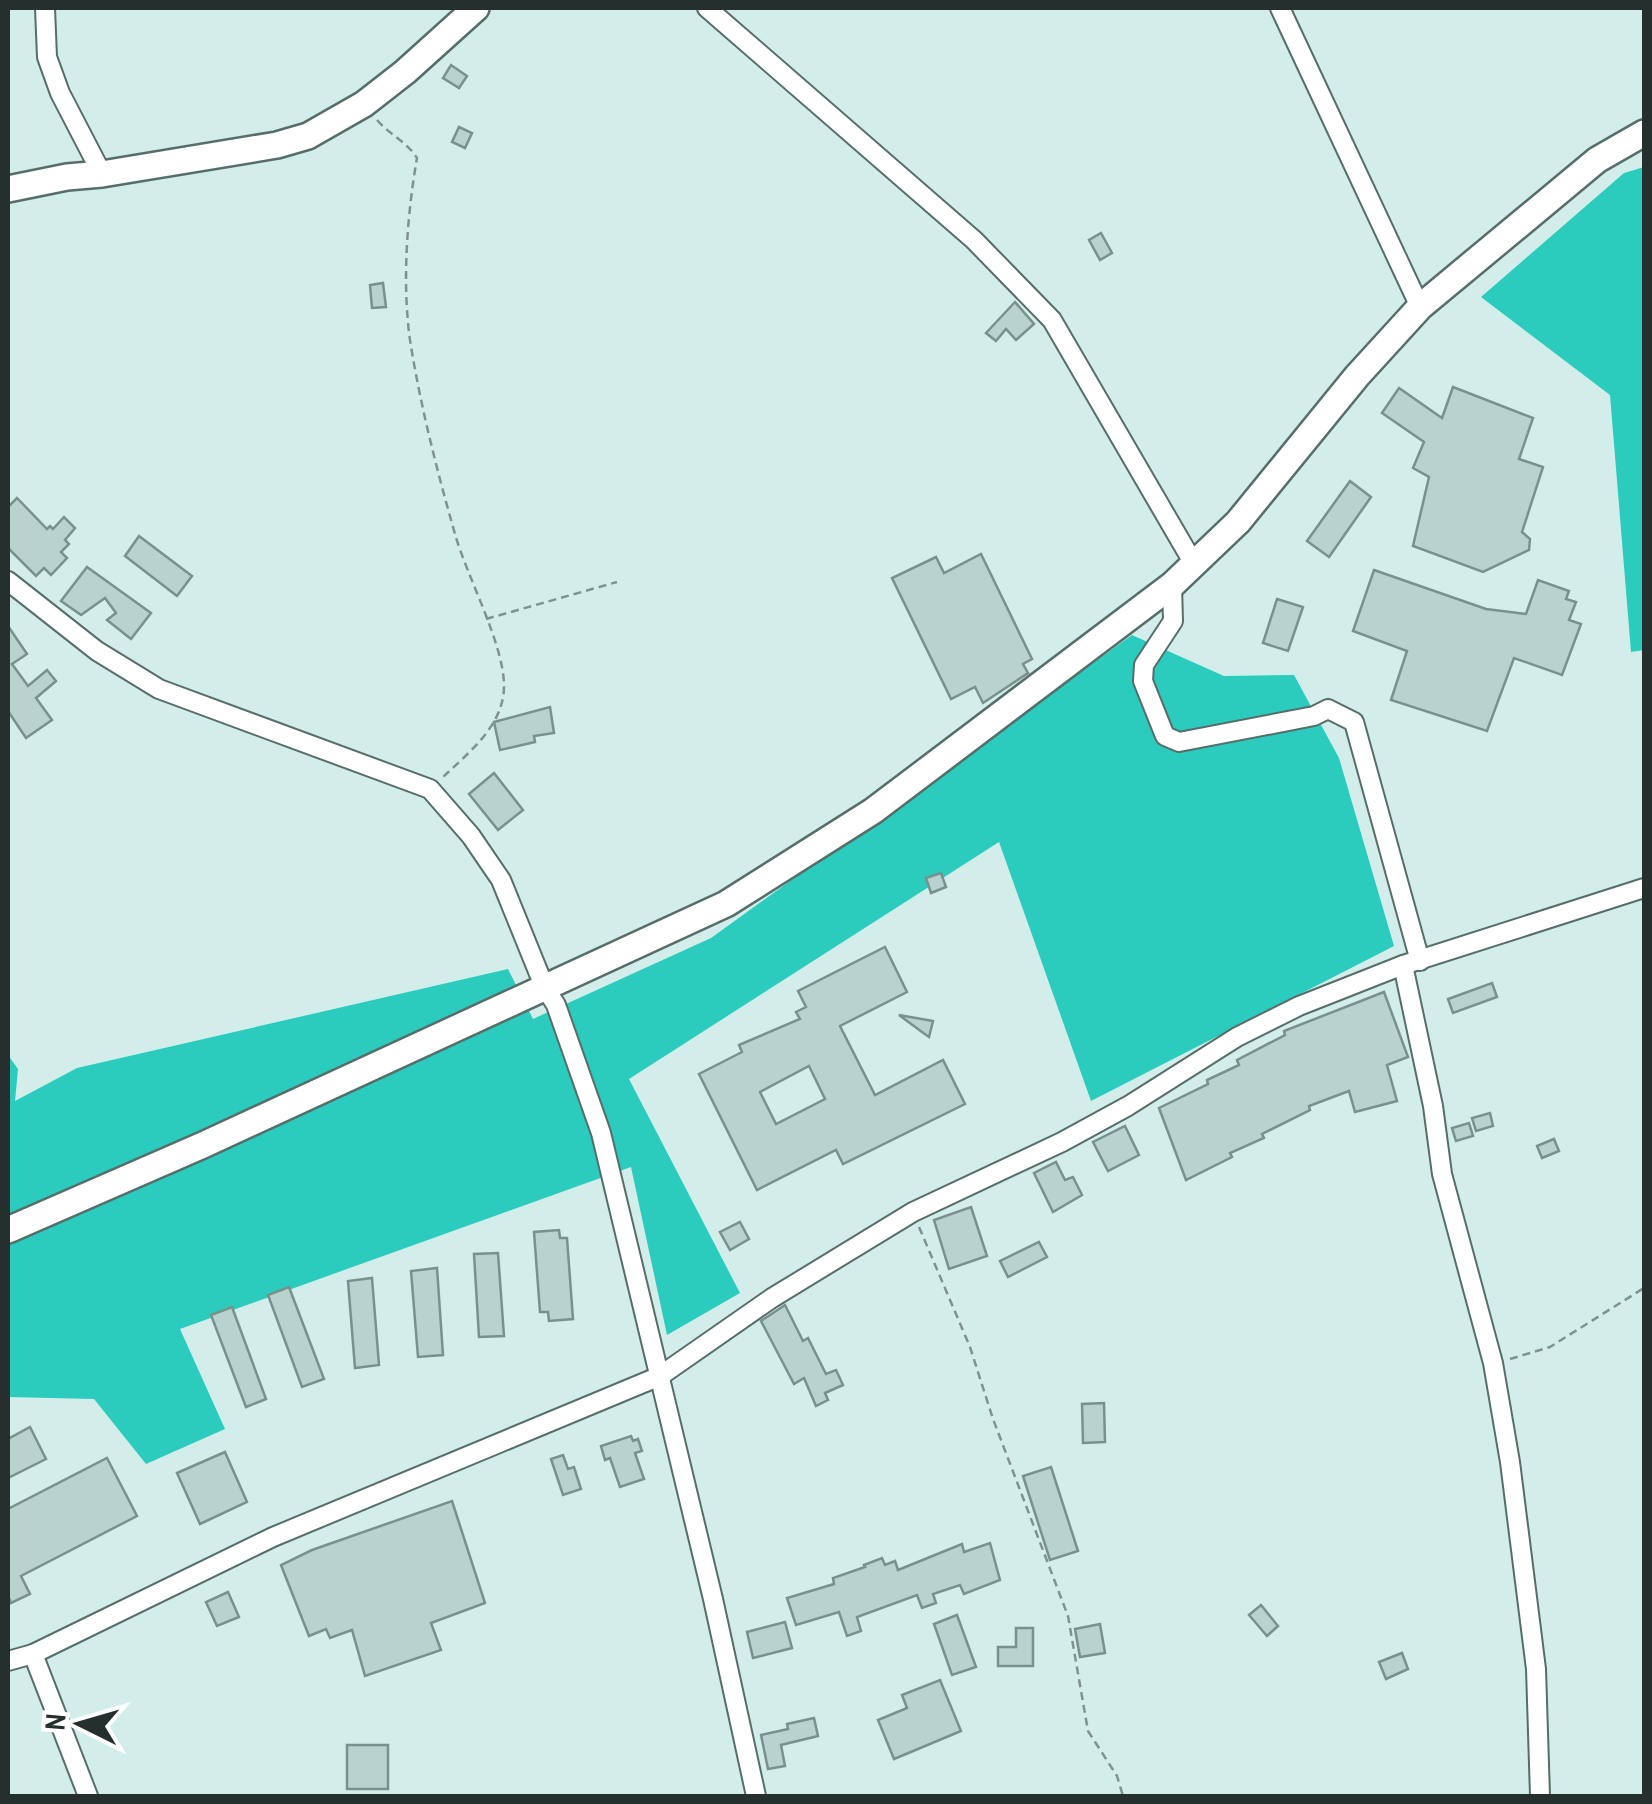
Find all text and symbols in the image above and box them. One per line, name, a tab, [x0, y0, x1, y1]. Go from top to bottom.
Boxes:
north arrow	[30, 1674, 130, 1774]
text: N	[35, 1712, 75, 1732]

